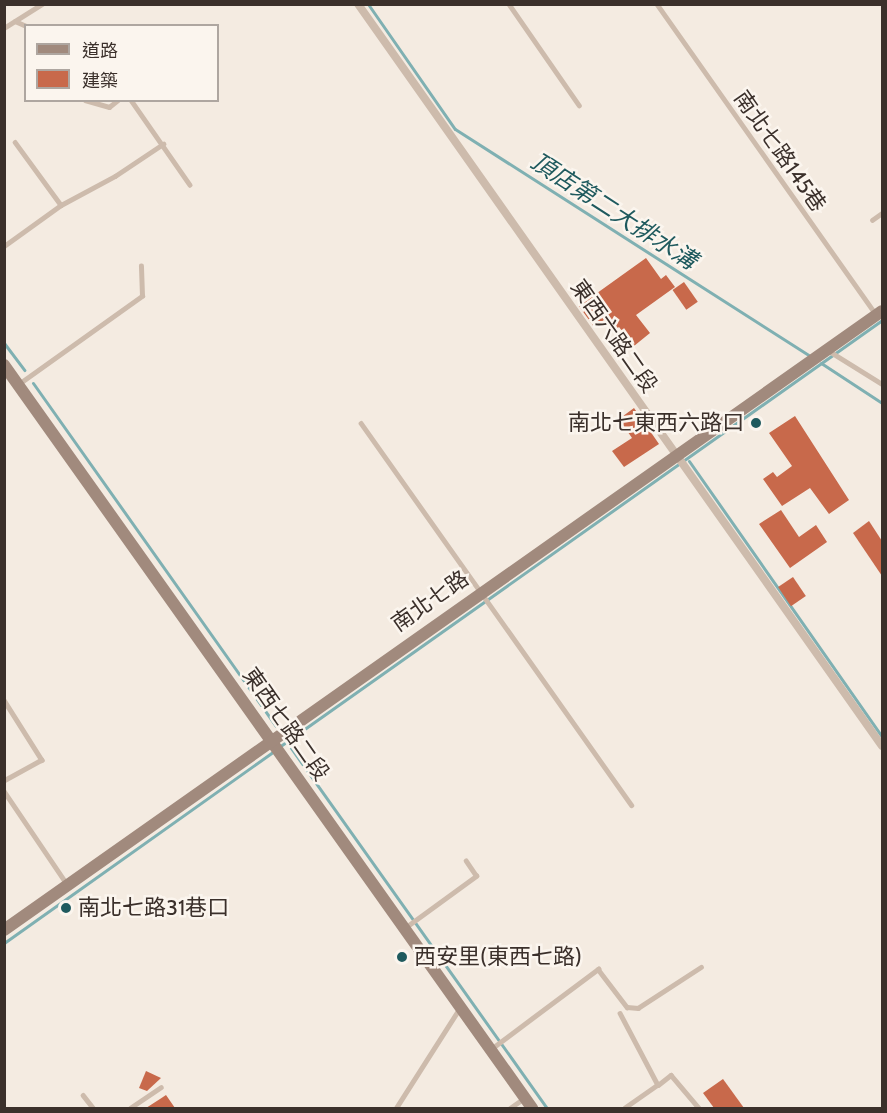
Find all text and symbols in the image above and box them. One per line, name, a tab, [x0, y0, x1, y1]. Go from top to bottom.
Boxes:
legend	[24, 24, 219, 102]
text: 道路	[82, 40, 118, 62]
text: 建築	[82, 70, 118, 92]
street label: 南北七路145巷	[729, 85, 831, 217]
water label: 頂店第二大排水溝	[526, 147, 702, 275]
street label: 東西六路二段	[565, 274, 663, 398]
place label: 南北七東西六路口	[568, 410, 744, 436]
marker: 南北七東西六路口	[749, 416, 763, 430]
street label: 南北七路	[386, 565, 474, 637]
street label: 東西七路二段	[237, 662, 335, 786]
place label: 南北七路31巷口	[78, 895, 229, 921]
marker: 南北七路31巷口	[59, 901, 73, 915]
place label: 西安里(東西七路)	[414, 944, 582, 970]
marker: 西安里(東西七路)	[395, 950, 409, 964]

